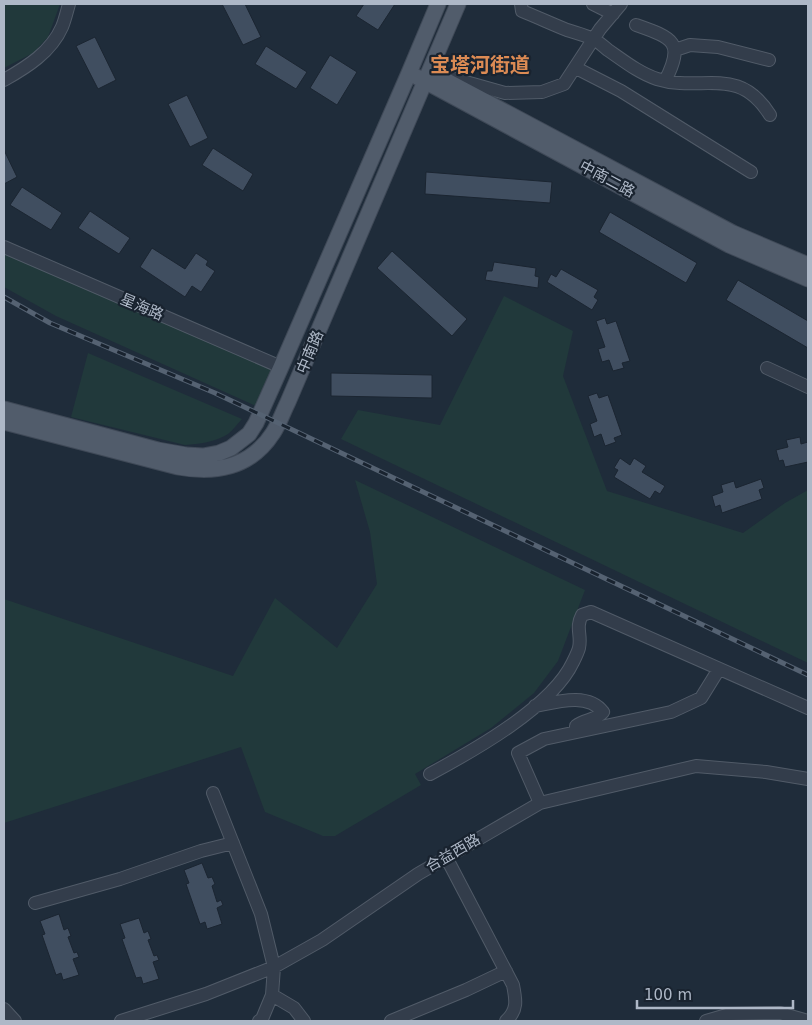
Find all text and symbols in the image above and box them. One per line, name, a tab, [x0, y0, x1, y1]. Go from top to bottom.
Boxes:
district label: 宝塔河街道	[430, 53, 530, 77]
street label: 中南二路	[576, 157, 638, 201]
street label: 星海路	[118, 290, 166, 324]
street label: 中南路	[293, 328, 327, 376]
street label: 合益西路	[423, 830, 483, 876]
scale bar	[637, 978, 793, 1010]
text: 100 m	[644, 986, 692, 1004]

